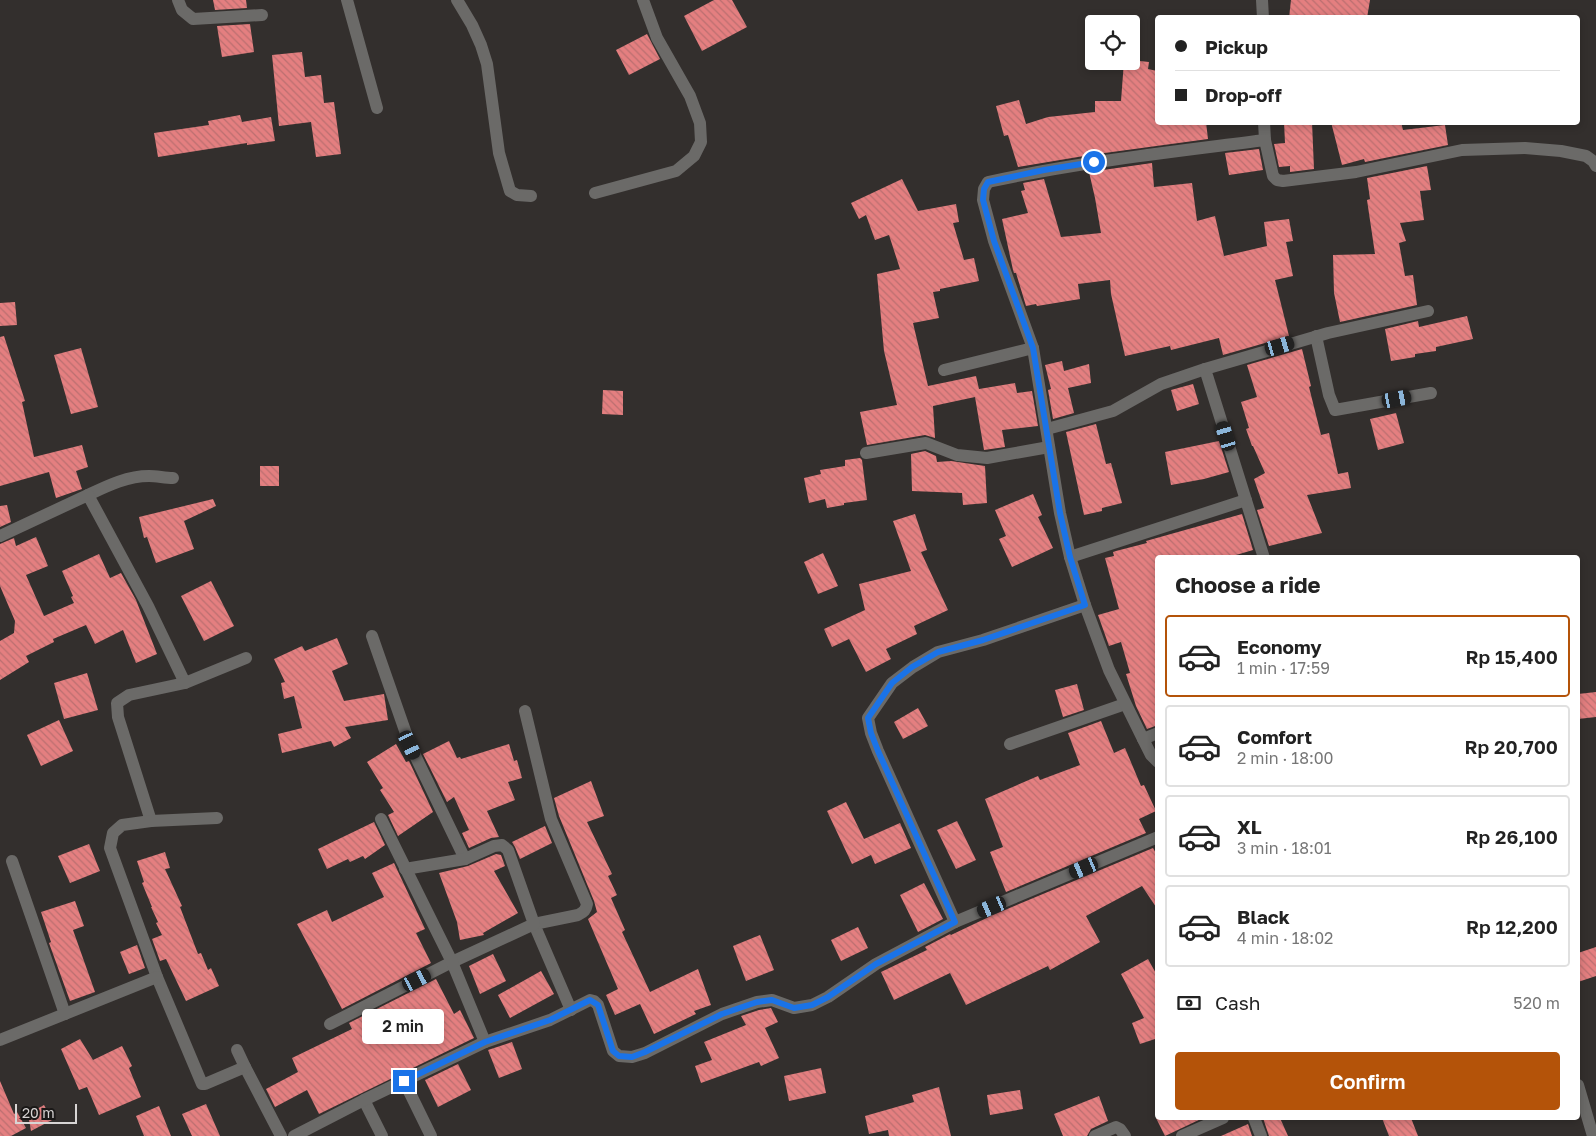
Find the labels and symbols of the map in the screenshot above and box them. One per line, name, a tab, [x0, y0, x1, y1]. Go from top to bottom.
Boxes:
route start	[1083, 151, 1105, 173]
car	[1263, 335, 1296, 357]
car	[1380, 389, 1413, 409]
car	[1214, 419, 1237, 453]
car	[396, 728, 423, 762]
car	[1067, 855, 1100, 881]
car	[975, 894, 1008, 920]
car	[400, 967, 433, 993]
callout: 2 min	[363, 1008, 445, 1044]
route end	[393, 1070, 415, 1092]
scale bar	[15, 1101, 78, 1124]

